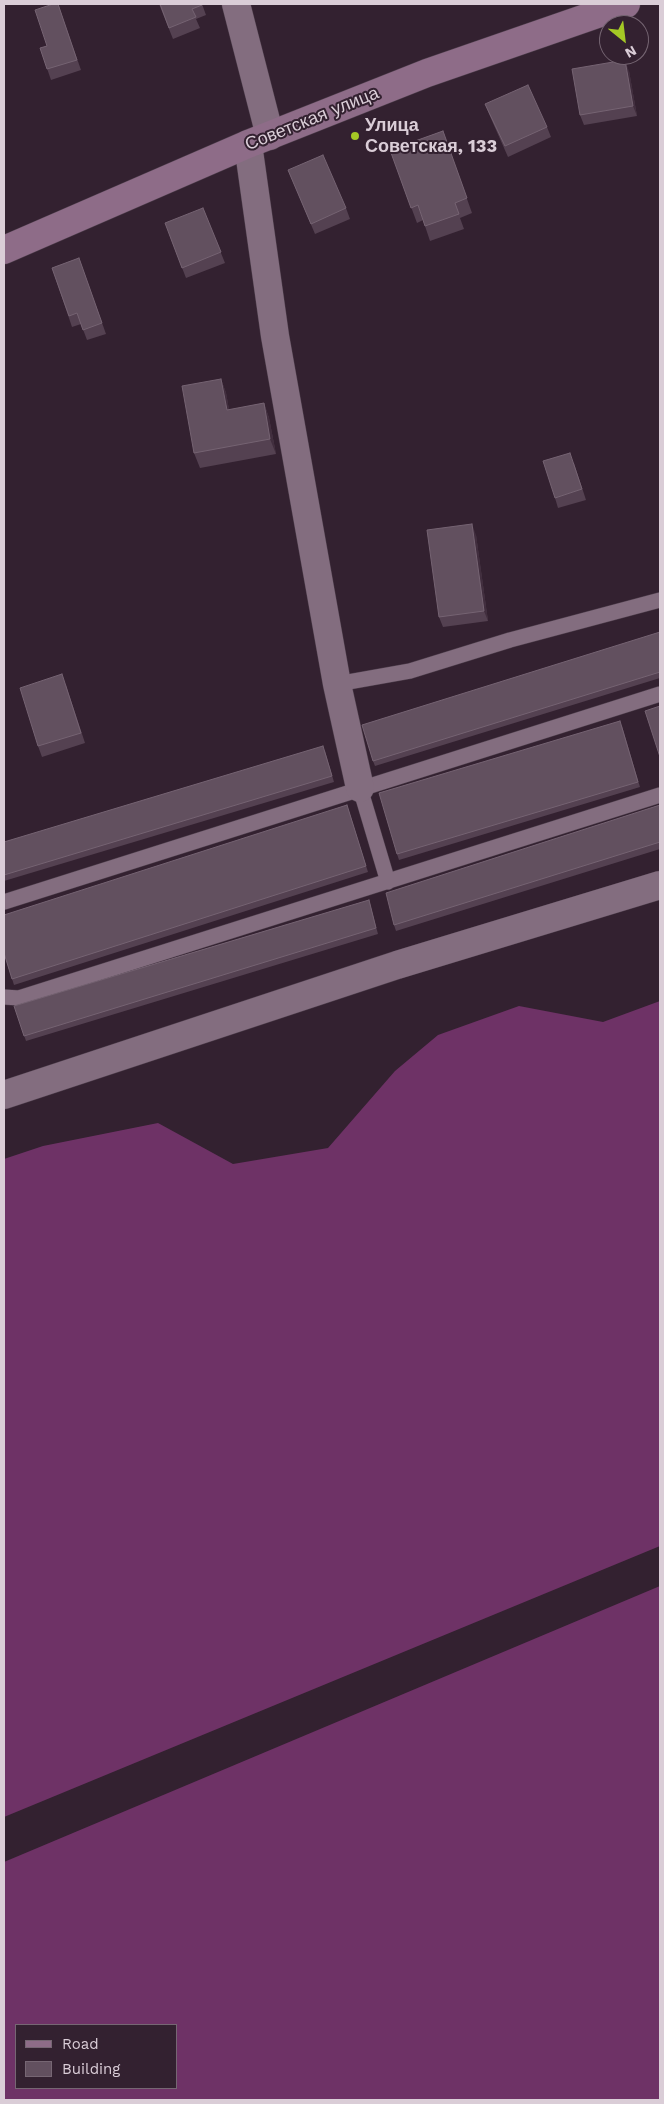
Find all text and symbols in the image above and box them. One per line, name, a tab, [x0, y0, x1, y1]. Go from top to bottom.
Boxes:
north arrow	[599, 15, 649, 65]
text: N	[622, 43, 639, 62]
street label: Советская улица	[242, 82, 382, 156]
place label: Улица Советская, 133	[365, 115, 497, 158]
marker: Улица Советская, 133	[349, 130, 361, 142]
legend	[15, 2024, 178, 2089]
text: Road	[62, 2035, 99, 2053]
text: Building	[62, 2060, 120, 2078]

